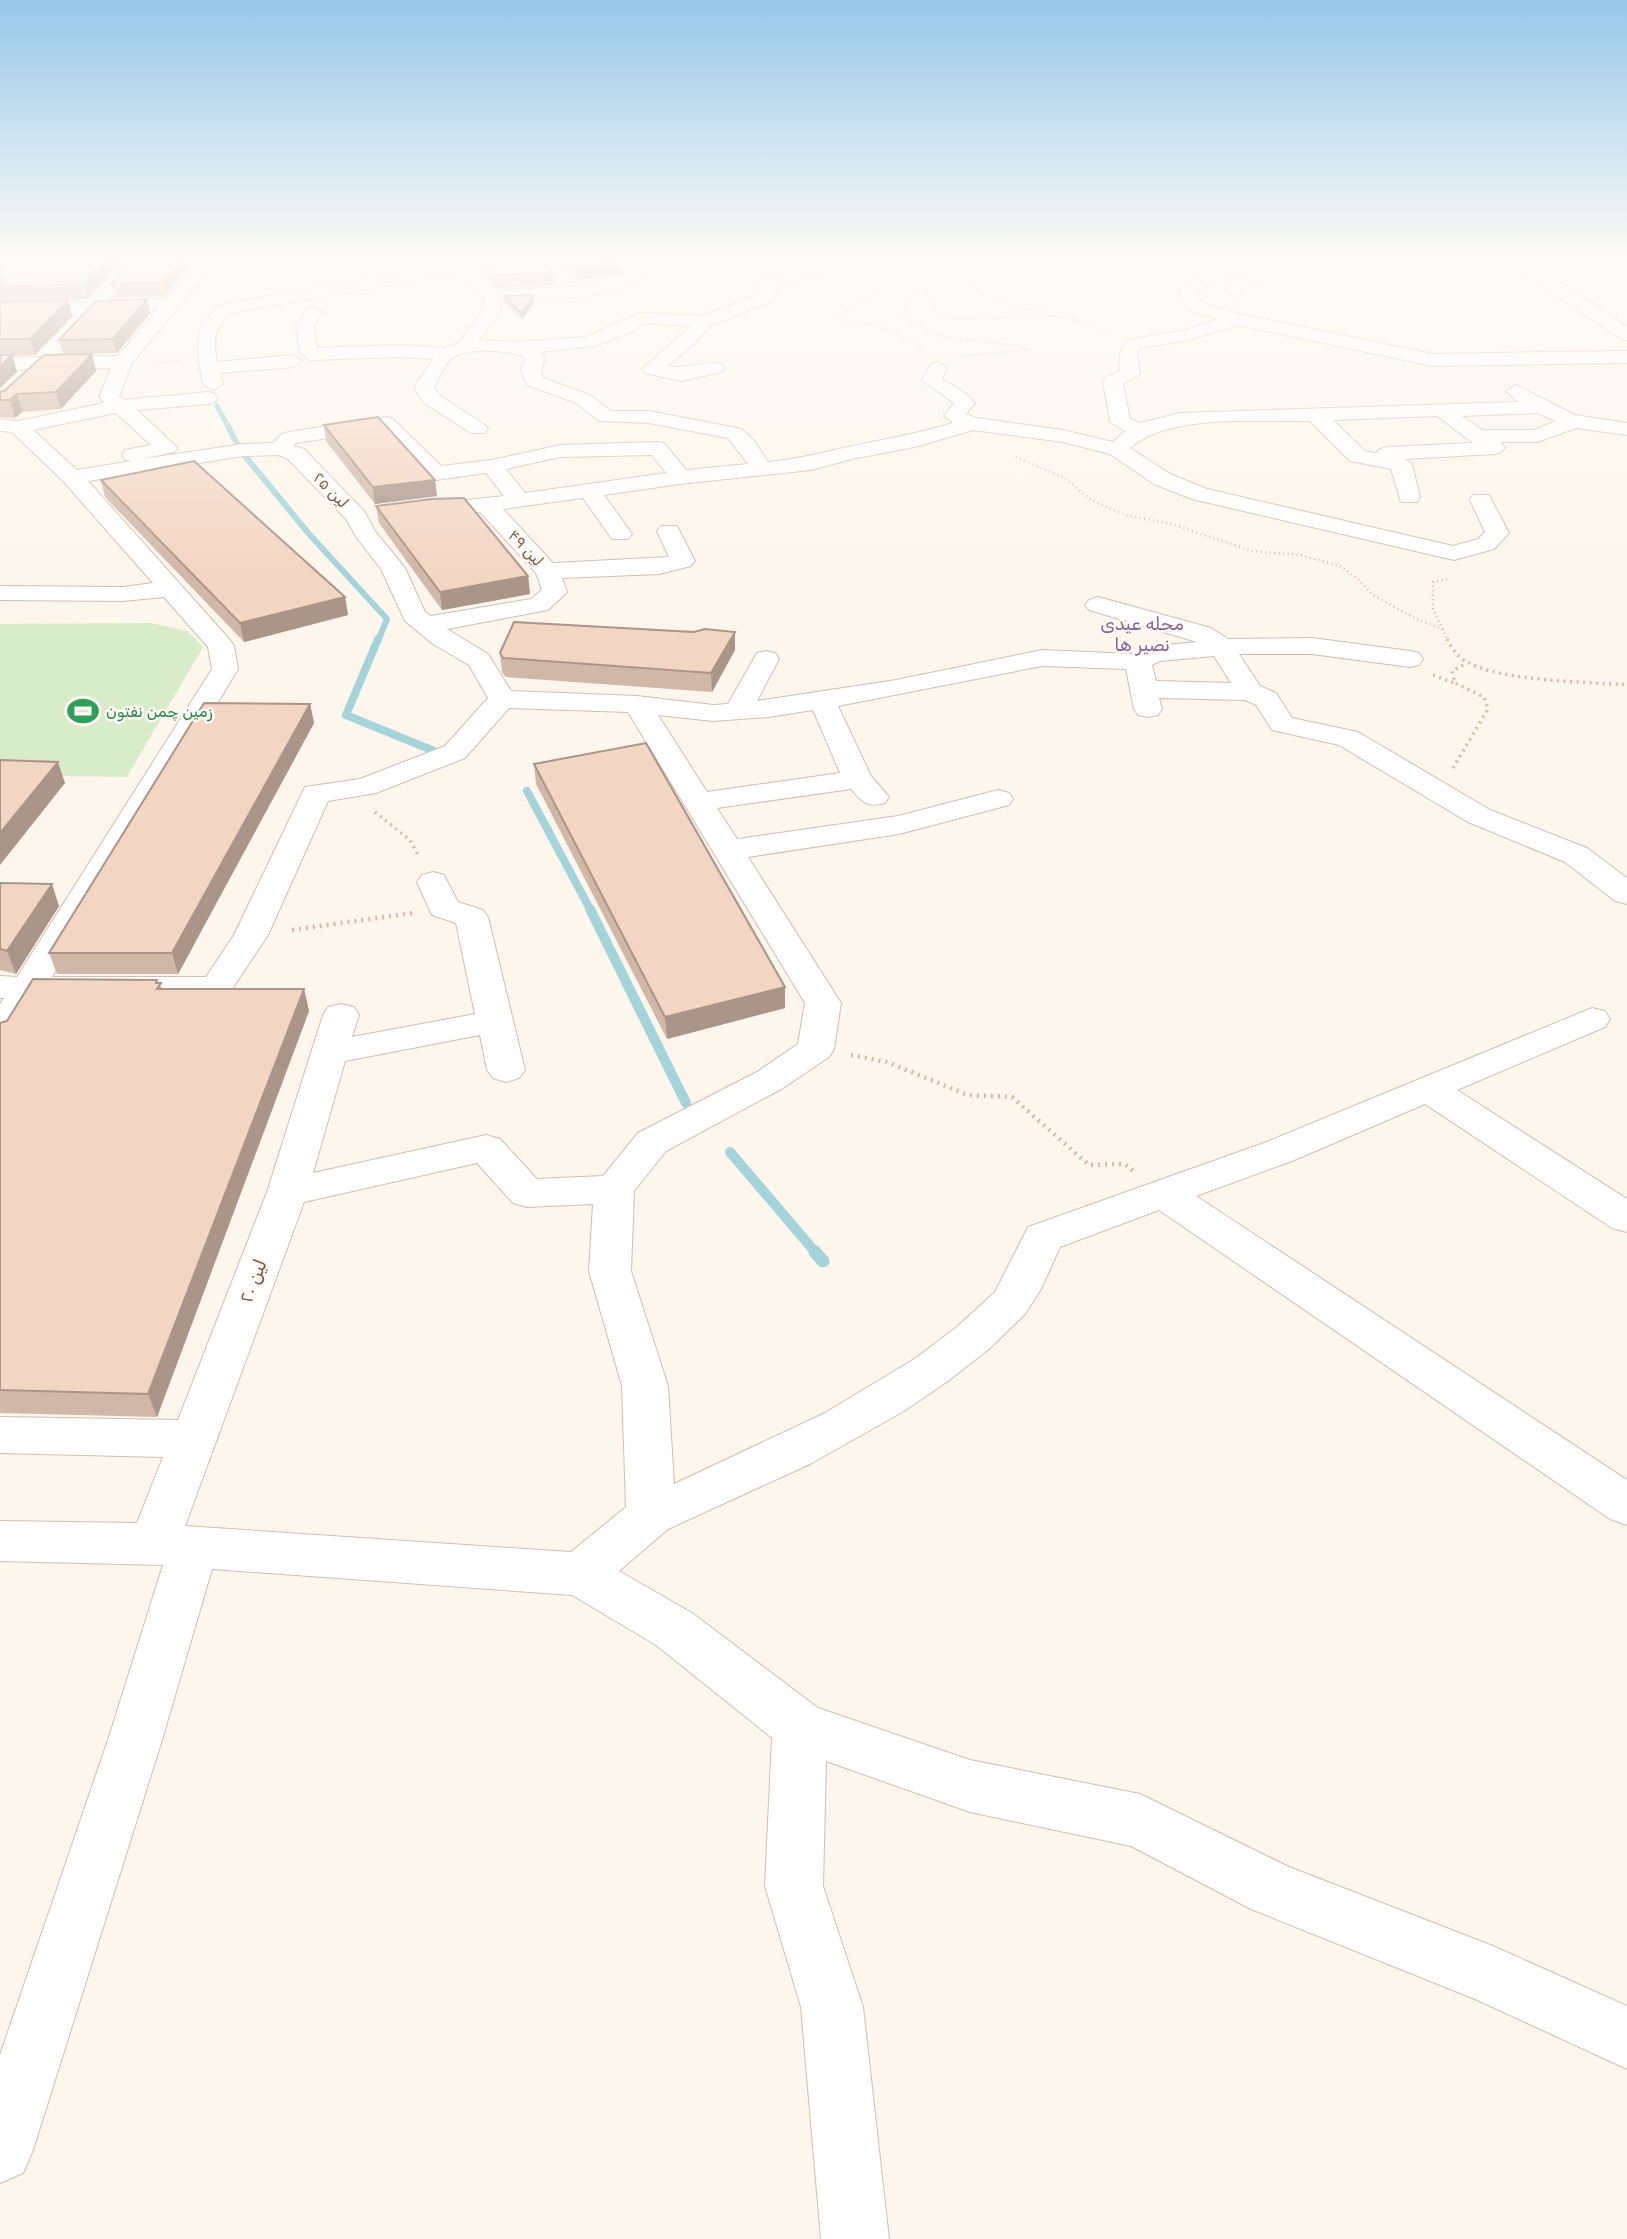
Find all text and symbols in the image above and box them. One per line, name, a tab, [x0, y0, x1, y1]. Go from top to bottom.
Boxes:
street label: لین ۲۵	[309, 468, 353, 512]
street label: لین ۴۹	[504, 526, 548, 570]
district label: محله عیدی نصیر ها	[1100, 613, 1184, 656]
sports icon: زمین چمن نفتون	[66, 694, 100, 728]
place label: زمین چمن نفتون	[106, 702, 213, 722]
street label: لین ۲۰	[234, 1256, 272, 1306]

